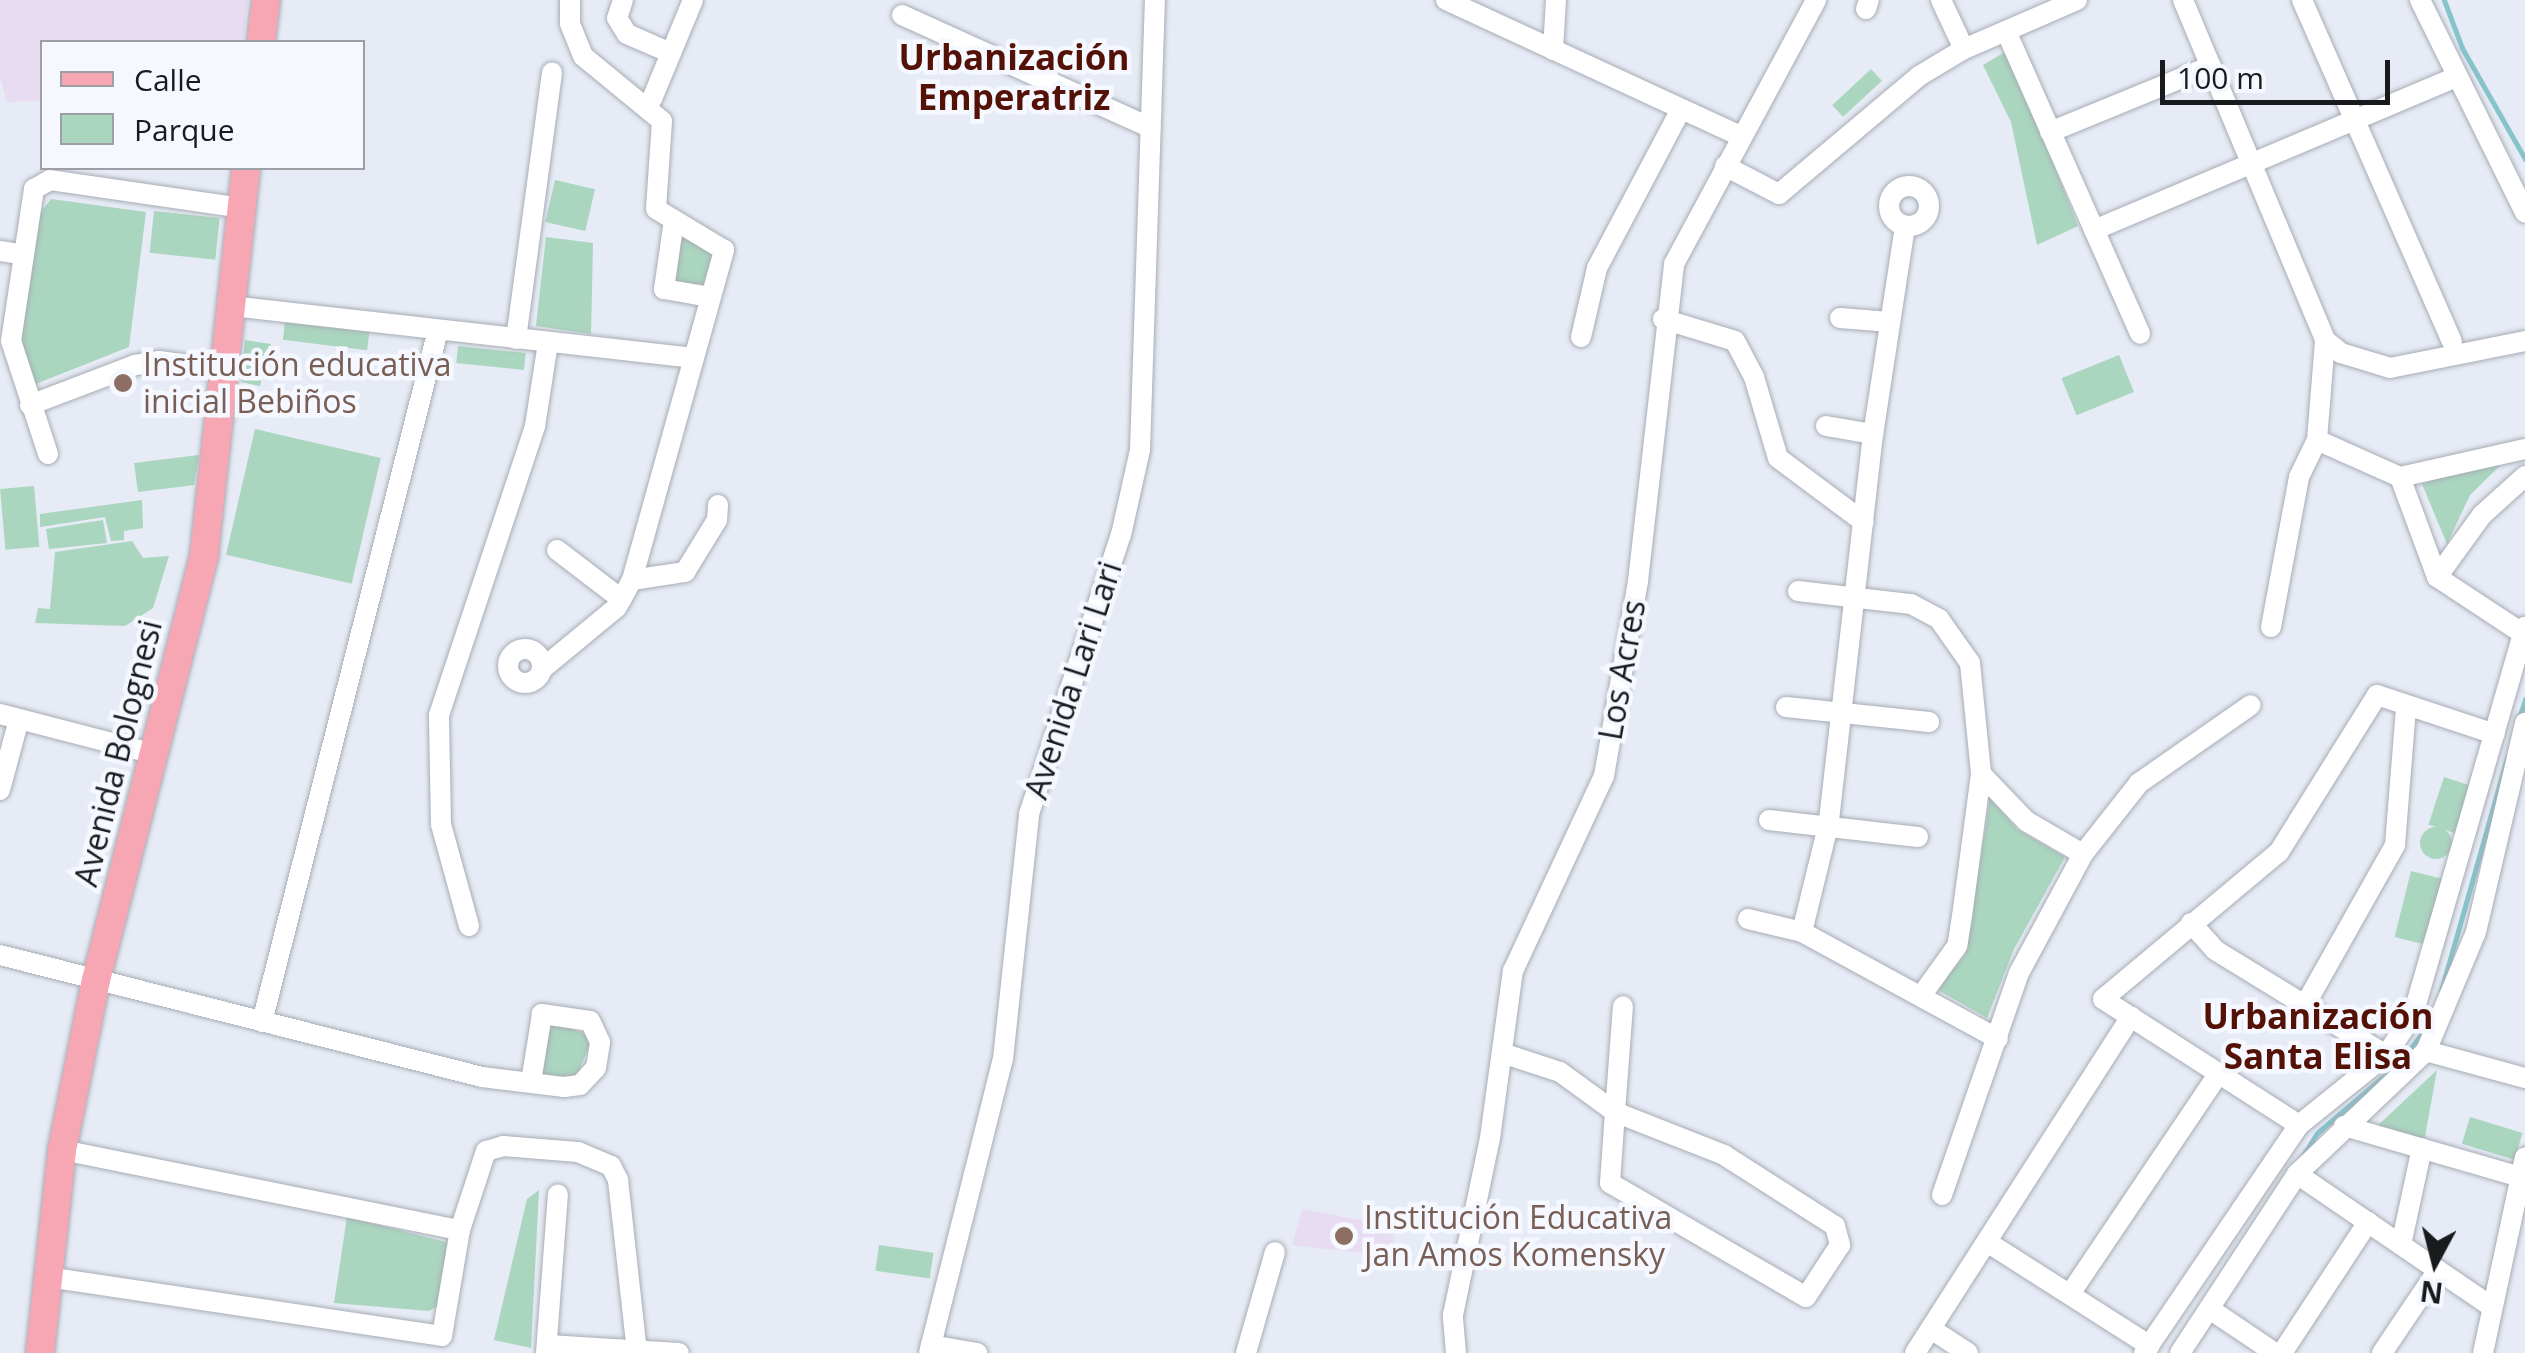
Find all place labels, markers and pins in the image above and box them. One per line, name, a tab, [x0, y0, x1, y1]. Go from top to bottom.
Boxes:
place label: Institución educativa inicial Bebiños	[143, 346, 451, 421]
marker: Institución educativa inicial Bebiños	[112, 372, 134, 394]
place label: Institución Educativa Jan Amos Komensky	[1364, 1199, 1672, 1274]
marker: Institución Educativa Jan Amos Komensky	[1333, 1225, 1355, 1247]

